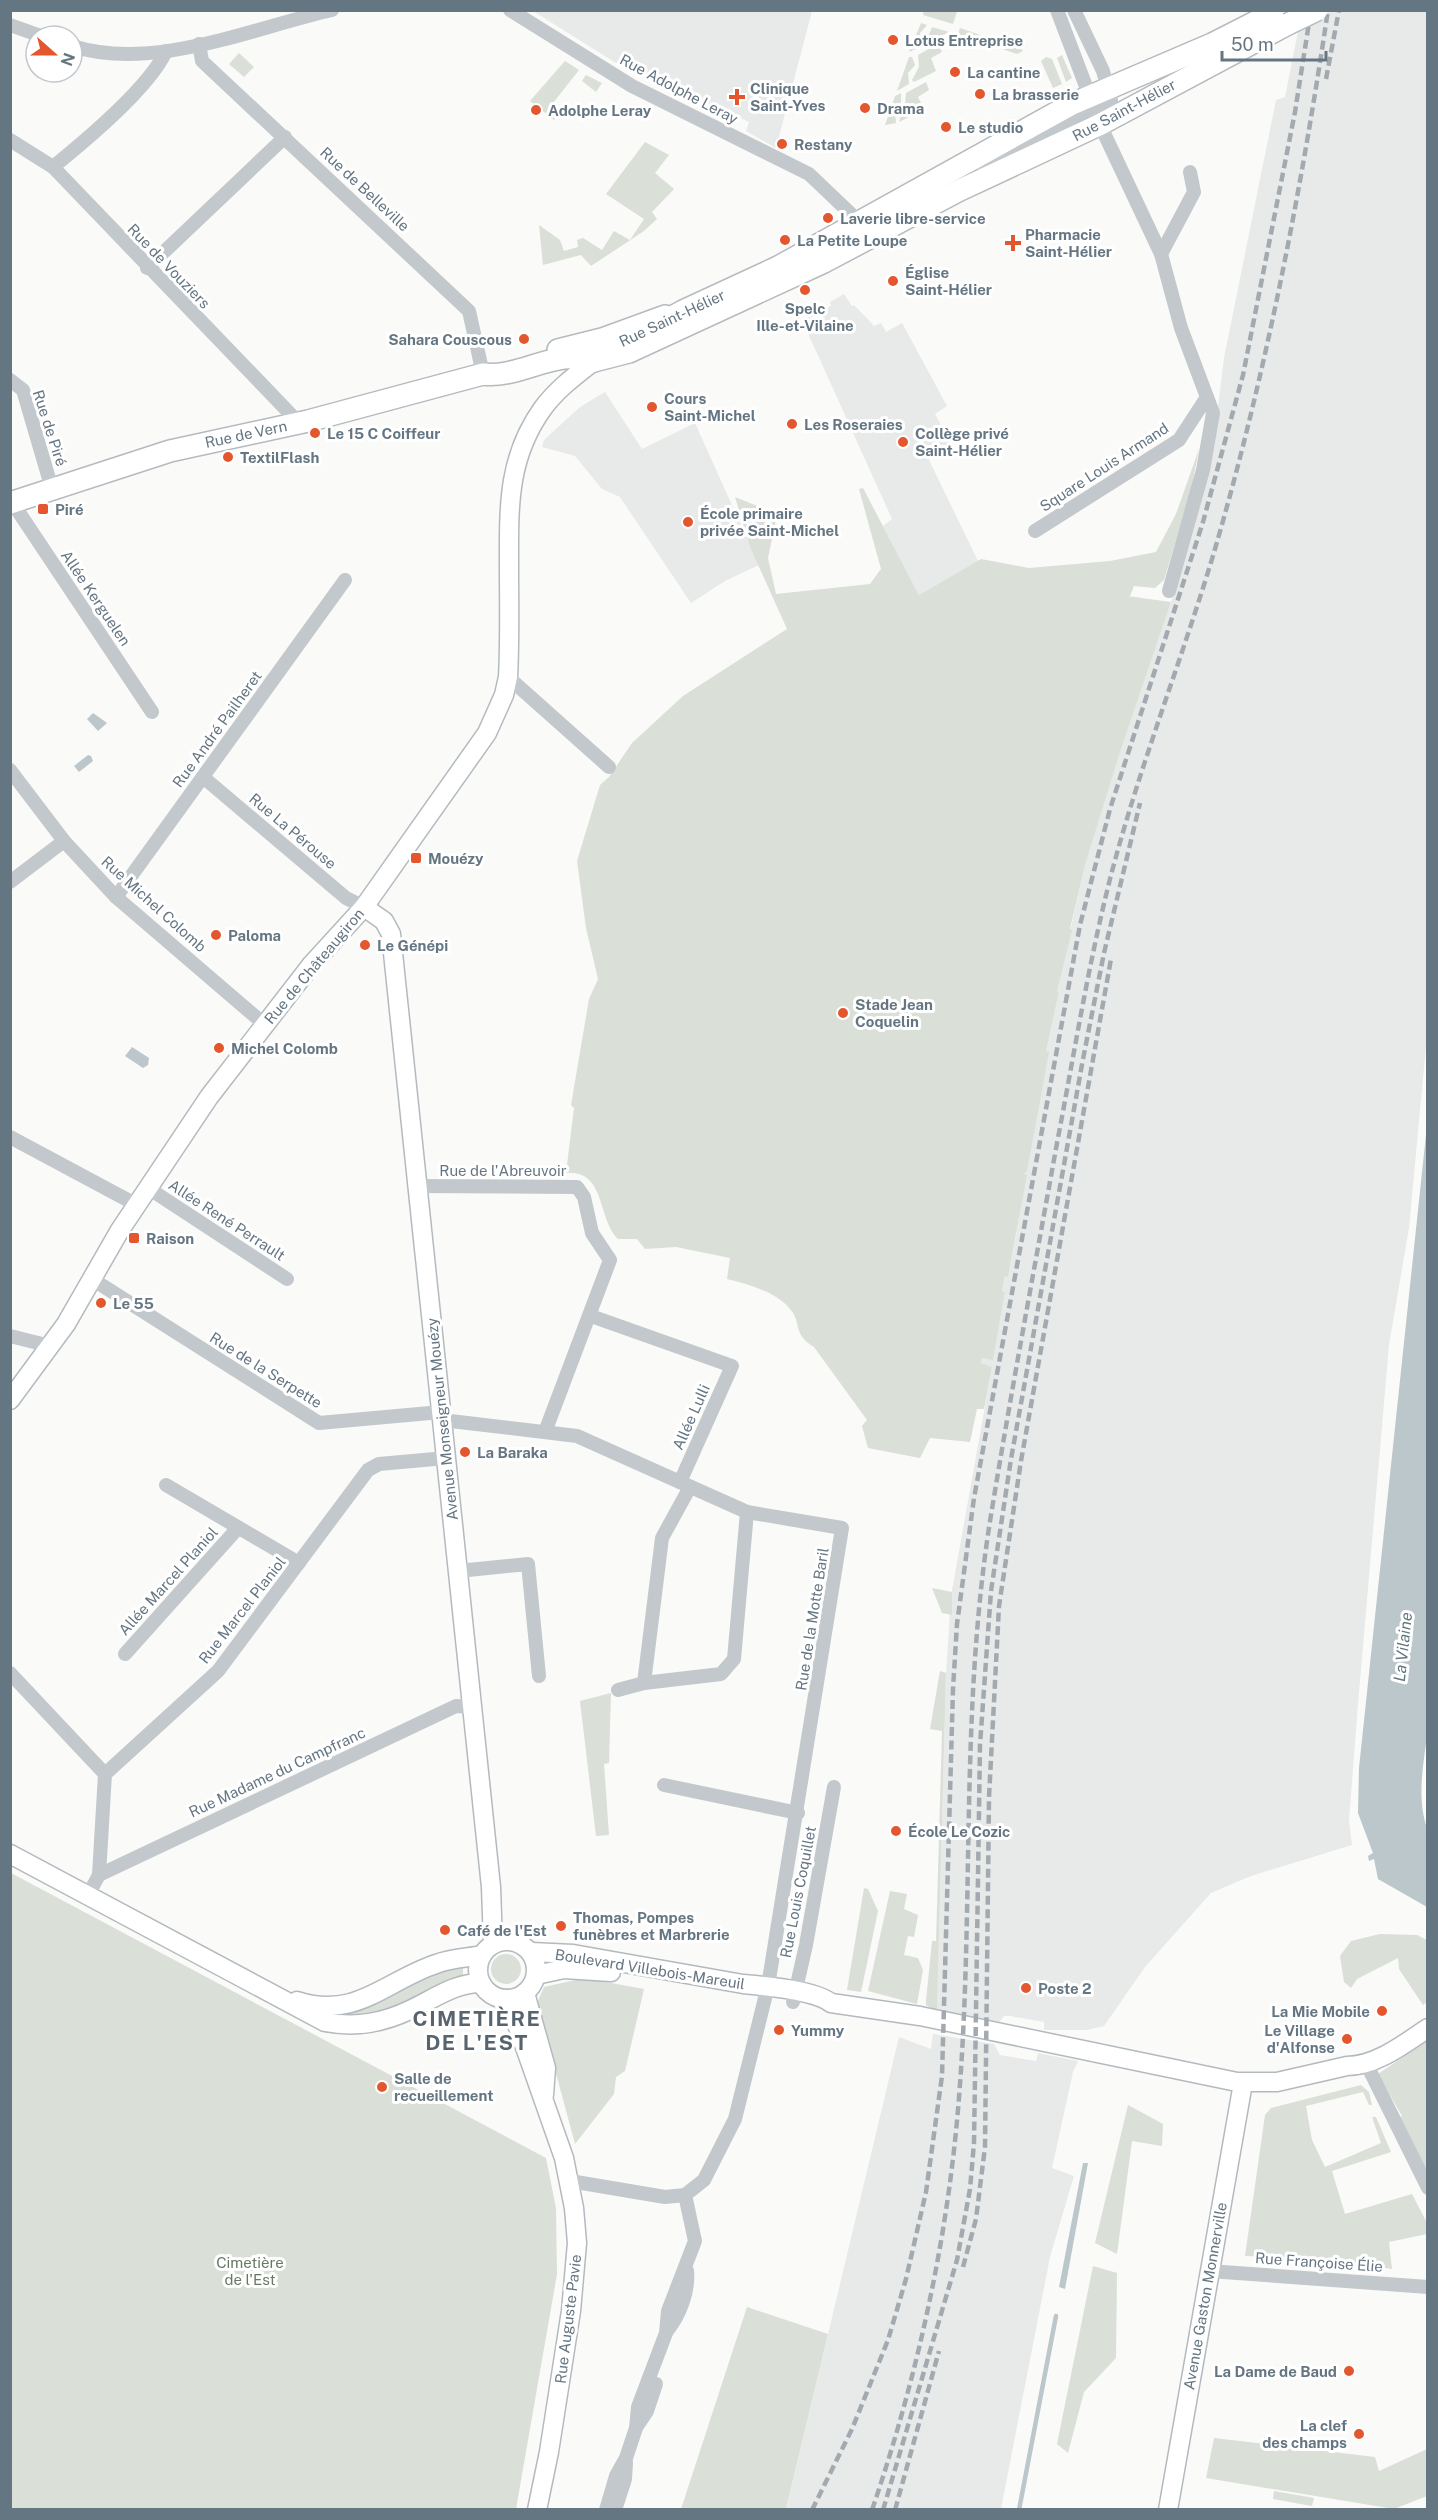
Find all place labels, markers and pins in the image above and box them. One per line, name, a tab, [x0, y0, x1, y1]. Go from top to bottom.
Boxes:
place label: Lotus Entreprise	[905, 32, 1023, 49]
marker: Lotus Entreprise	[886, 33, 900, 47]
place label: La cantine	[967, 64, 1040, 81]
marker: La cantine	[948, 65, 962, 79]
place label: Clinique Saint-Yves	[750, 80, 826, 114]
place label: La brasserie	[992, 86, 1079, 103]
marker: La brasserie	[973, 87, 987, 101]
marker: Clinique Saint-Yves	[728, 88, 746, 106]
place label: Drama	[877, 100, 924, 117]
marker: Drama	[858, 101, 872, 115]
place label: Adolphe Leray	[548, 102, 652, 119]
marker: Adolphe Leray	[529, 103, 543, 117]
place label: Le studio	[958, 119, 1024, 136]
marker: Le studio	[939, 120, 953, 134]
place label: Restany	[794, 136, 853, 153]
marker: Restany	[775, 137, 789, 151]
place label: Laverie libre-service	[840, 210, 986, 227]
marker: Laverie libre-service	[821, 211, 835, 225]
place label: Pharmacie Saint-Hélier	[1025, 226, 1112, 260]
place label: La Petite Loupe	[797, 232, 907, 249]
marker: La Petite Loupe	[778, 233, 792, 247]
marker: Pharmacie Saint-Hélier	[1006, 236, 1020, 250]
place label: Église Saint-Hélier	[905, 264, 992, 298]
marker: Église Saint-Hélier	[886, 274, 900, 288]
marker: Spelc Ille-et-Vilaine	[798, 283, 812, 297]
place label: Spelc Ille-et-Vilaine	[756, 300, 854, 334]
place label: Sahara Couscous	[388, 331, 512, 348]
marker: Sahara Couscous	[517, 332, 531, 346]
place label: Cours Saint-Michel	[664, 390, 756, 424]
marker: Cours Saint-Michel	[645, 400, 659, 414]
place label: Les Roseraies	[804, 416, 903, 433]
marker: Les Roseraies	[785, 417, 799, 431]
place label: Le 15 C Coiffeur	[327, 425, 440, 442]
place label: Collège privé Saint-Hélier	[915, 425, 1009, 459]
marker: Le 15 C Coiffeur	[308, 426, 322, 440]
marker: Collège privé Saint-Hélier	[896, 435, 910, 449]
place label: TextilFlash	[240, 449, 319, 466]
marker: TextilFlash	[221, 450, 235, 464]
place label: Piré	[55, 501, 84, 518]
marker: Piré	[36, 502, 50, 516]
place label: École primaire privée Saint-Michel	[700, 505, 839, 539]
marker: École primaire privée Saint-Michel	[681, 515, 695, 529]
place label: Mouézy	[428, 850, 484, 867]
marker: Mouézy	[409, 851, 423, 865]
place label: Paloma	[228, 927, 281, 944]
marker: Paloma	[209, 928, 223, 942]
place label: Le Génépi	[377, 937, 448, 954]
marker: Le Génépi	[358, 938, 372, 952]
place label: Stade Jean Coquelin	[855, 996, 933, 1030]
marker: Stade Jean Coquelin	[836, 1006, 850, 1020]
place label: Michel Colomb	[231, 1040, 338, 1057]
marker: Michel Colomb	[212, 1041, 226, 1055]
place label: Raison	[146, 1230, 194, 1247]
marker: Raison	[127, 1231, 141, 1245]
place label: Le 55	[113, 1295, 154, 1312]
marker: Le 55	[94, 1296, 108, 1310]
place label: La Baraka	[477, 1444, 548, 1461]
marker: La Baraka	[458, 1445, 472, 1459]
place label: École Le Cozic	[908, 1823, 1010, 1840]
marker: École Le Cozic	[889, 1824, 903, 1838]
place label: Thomas, Pompes funèbres et Marbrerie	[573, 1909, 730, 1943]
marker: Thomas, Pompes funèbres et Marbrerie	[554, 1919, 568, 1933]
place label: Café de l'Est	[457, 1922, 547, 1939]
marker: Café de l'Est	[438, 1923, 452, 1937]
place label: Poste 2	[1038, 1980, 1092, 1997]
marker: Poste 2	[1019, 1981, 1033, 1995]
place label: La Mie Mobile	[1271, 2003, 1370, 2020]
marker: La Mie Mobile	[1375, 2004, 1389, 2018]
place label: Yummy	[791, 2022, 845, 2039]
place label: Le Village d'Alfonse	[1264, 2022, 1335, 2056]
marker: Yummy	[772, 2023, 786, 2037]
marker: Le Village d'Alfonse	[1340, 2032, 1354, 2046]
place label: Salle de recueillement	[394, 2070, 493, 2104]
marker: Salle de recueillement	[375, 2080, 389, 2094]
place label: La Dame de Baud	[1214, 2363, 1337, 2380]
marker: La Dame de Baud	[1342, 2364, 1356, 2378]
place label: La clef des champs	[1262, 2417, 1347, 2451]
marker: La clef des champs	[1352, 2427, 1366, 2441]

